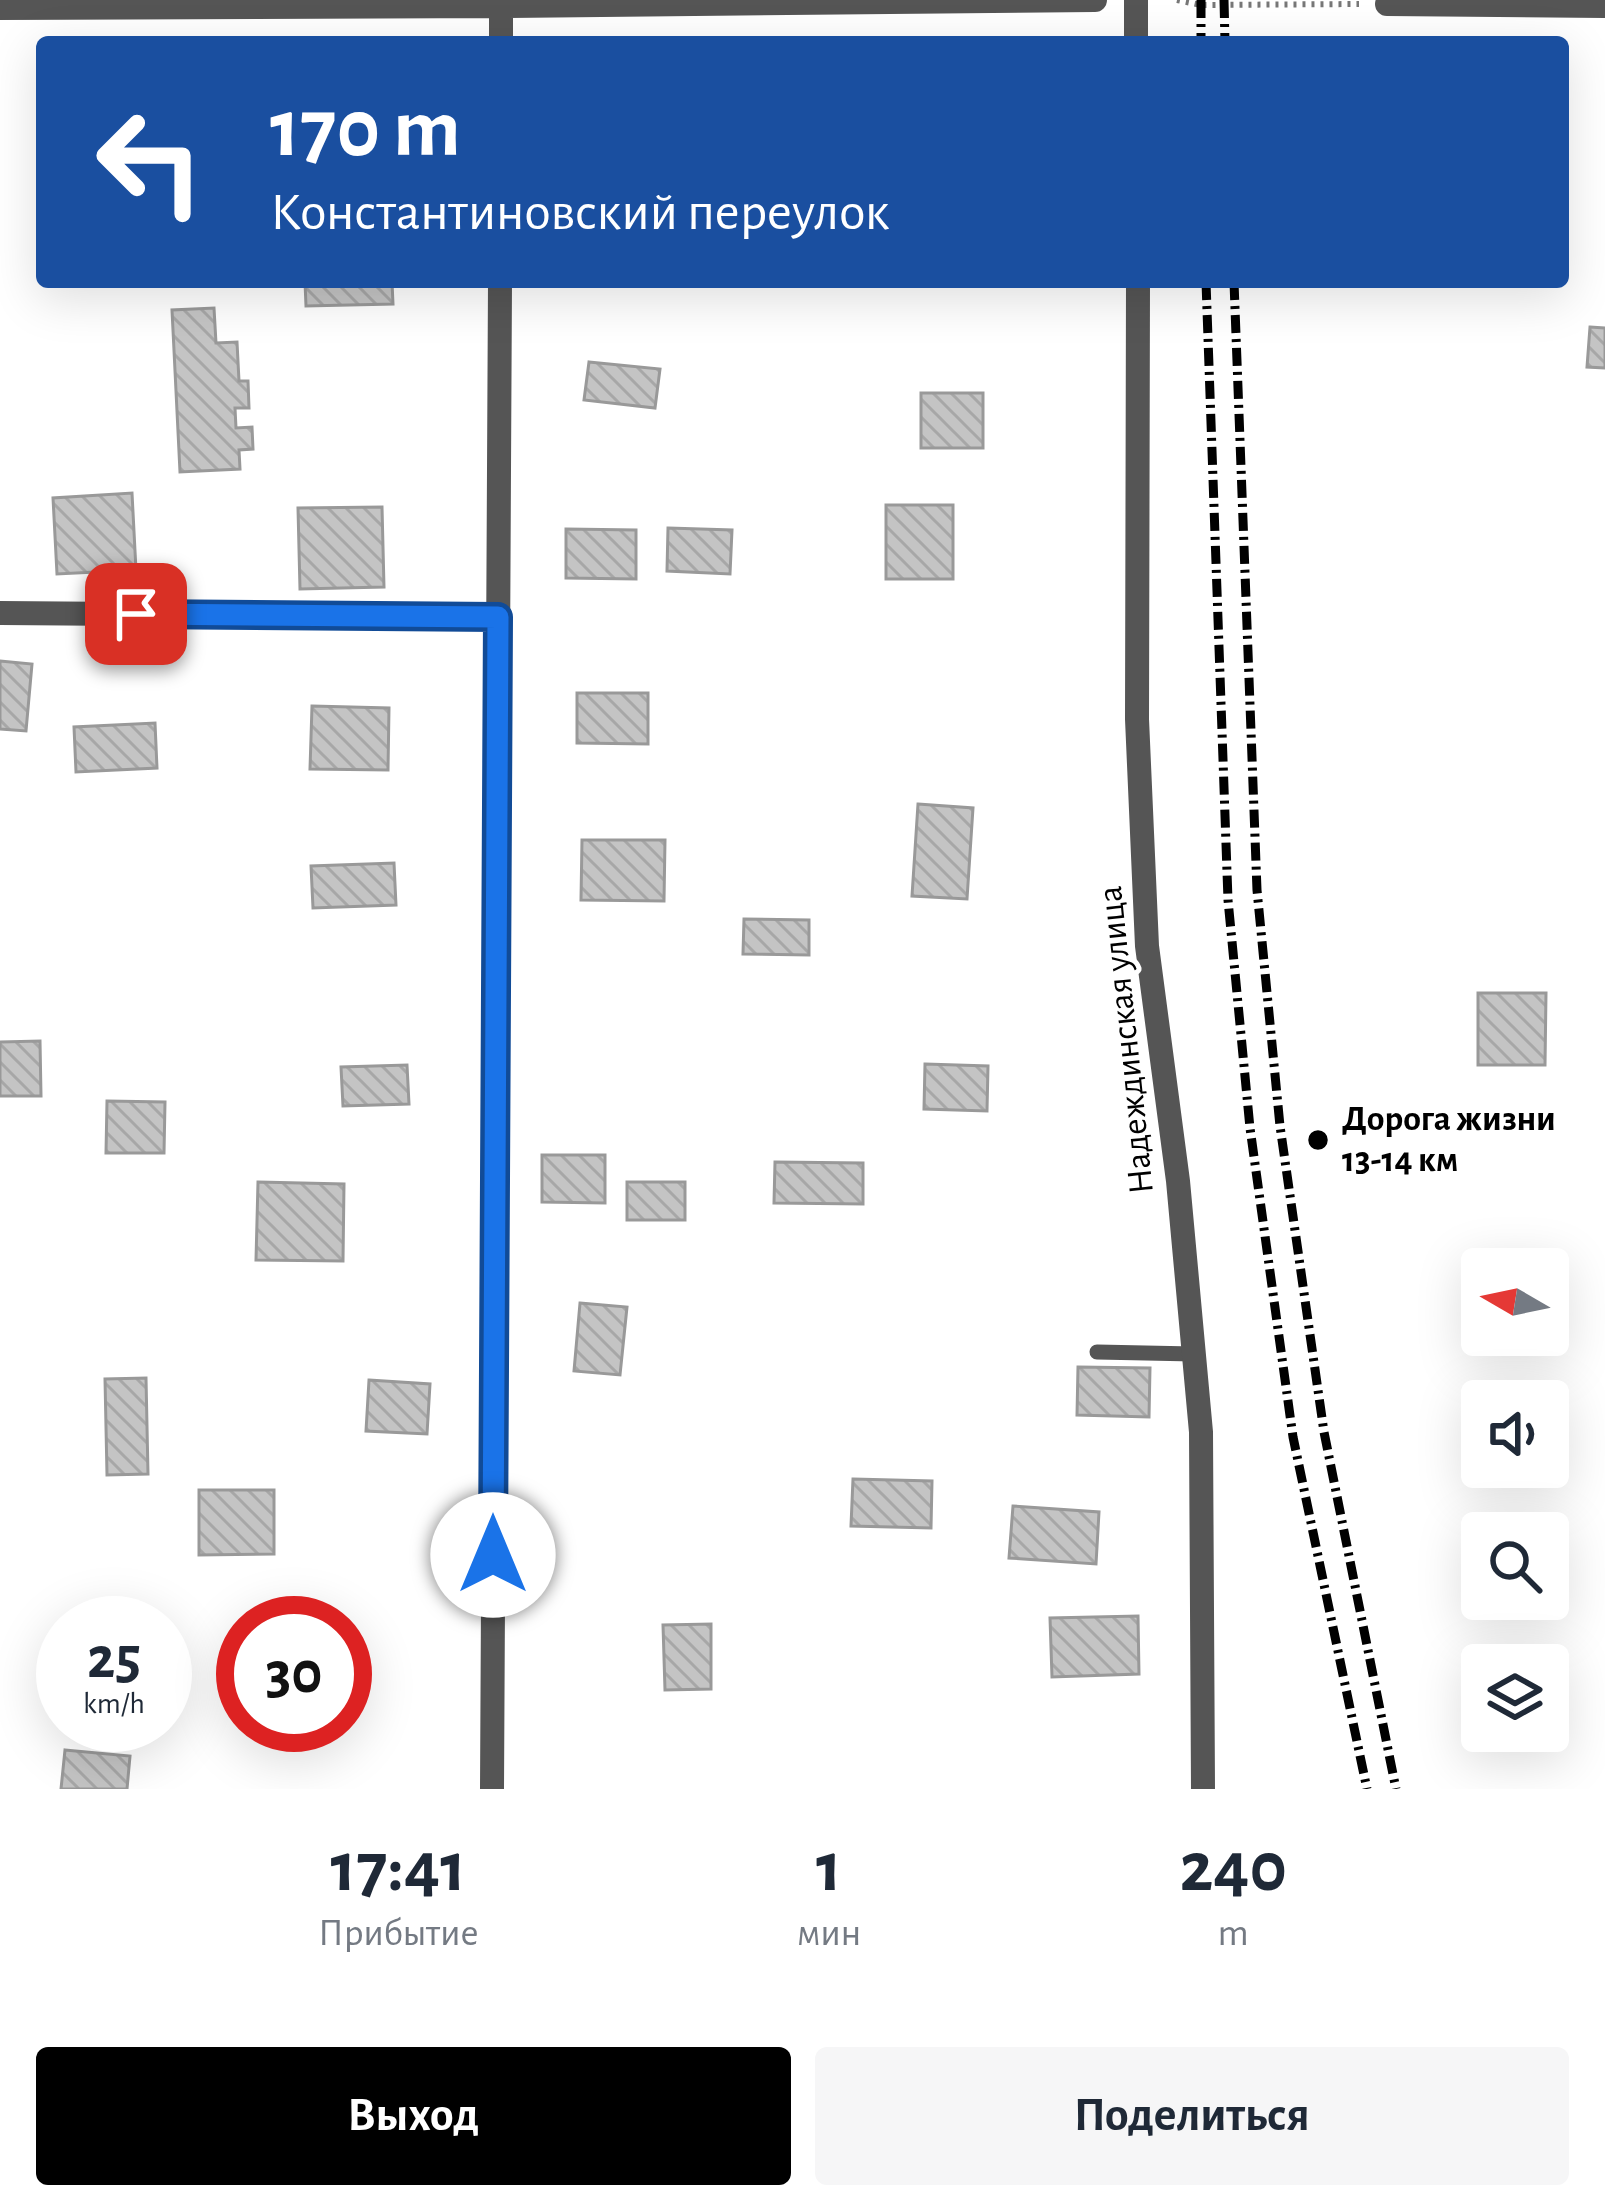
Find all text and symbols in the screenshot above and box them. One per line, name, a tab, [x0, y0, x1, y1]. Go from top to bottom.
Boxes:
icon: left	[72, 84, 228, 240]
text: 170 m	[270, 88, 461, 172]
text: Константиновский переулок	[270, 186, 890, 240]
pin	[85, 563, 187, 665]
icon: arrive	[103, 581, 169, 647]
street label: Надеждинская улица	[1092, 884, 1160, 1196]
place label: Дорога жизни 13-14 км	[1342, 1101, 1556, 1178]
marker: Дорога жизни 13-14 км	[1305, 1127, 1331, 1153]
north arrow	[1461, 1248, 1569, 1356]
map controls	[1461, 1248, 1569, 1752]
button: sound	[1461, 1380, 1569, 1488]
position arrow	[430, 1492, 556, 1618]
button: search	[1461, 1512, 1569, 1620]
speed limit sign: 30	[216, 1596, 372, 1752]
text: 25	[87, 1629, 141, 1689]
button: layers	[1461, 1644, 1569, 1752]
text: km/h	[83, 1689, 145, 1719]
text: 17:41	[330, 1832, 466, 1904]
text: 1	[816, 1832, 842, 1904]
text: 240	[1179, 1832, 1287, 1904]
text: Прибытие	[318, 1914, 479, 1953]
text: мин	[797, 1914, 861, 1953]
text: m	[1218, 1914, 1249, 1953]
button: Выход	[36, 2047, 791, 2185]
button: Поделиться	[815, 2047, 1569, 2185]

